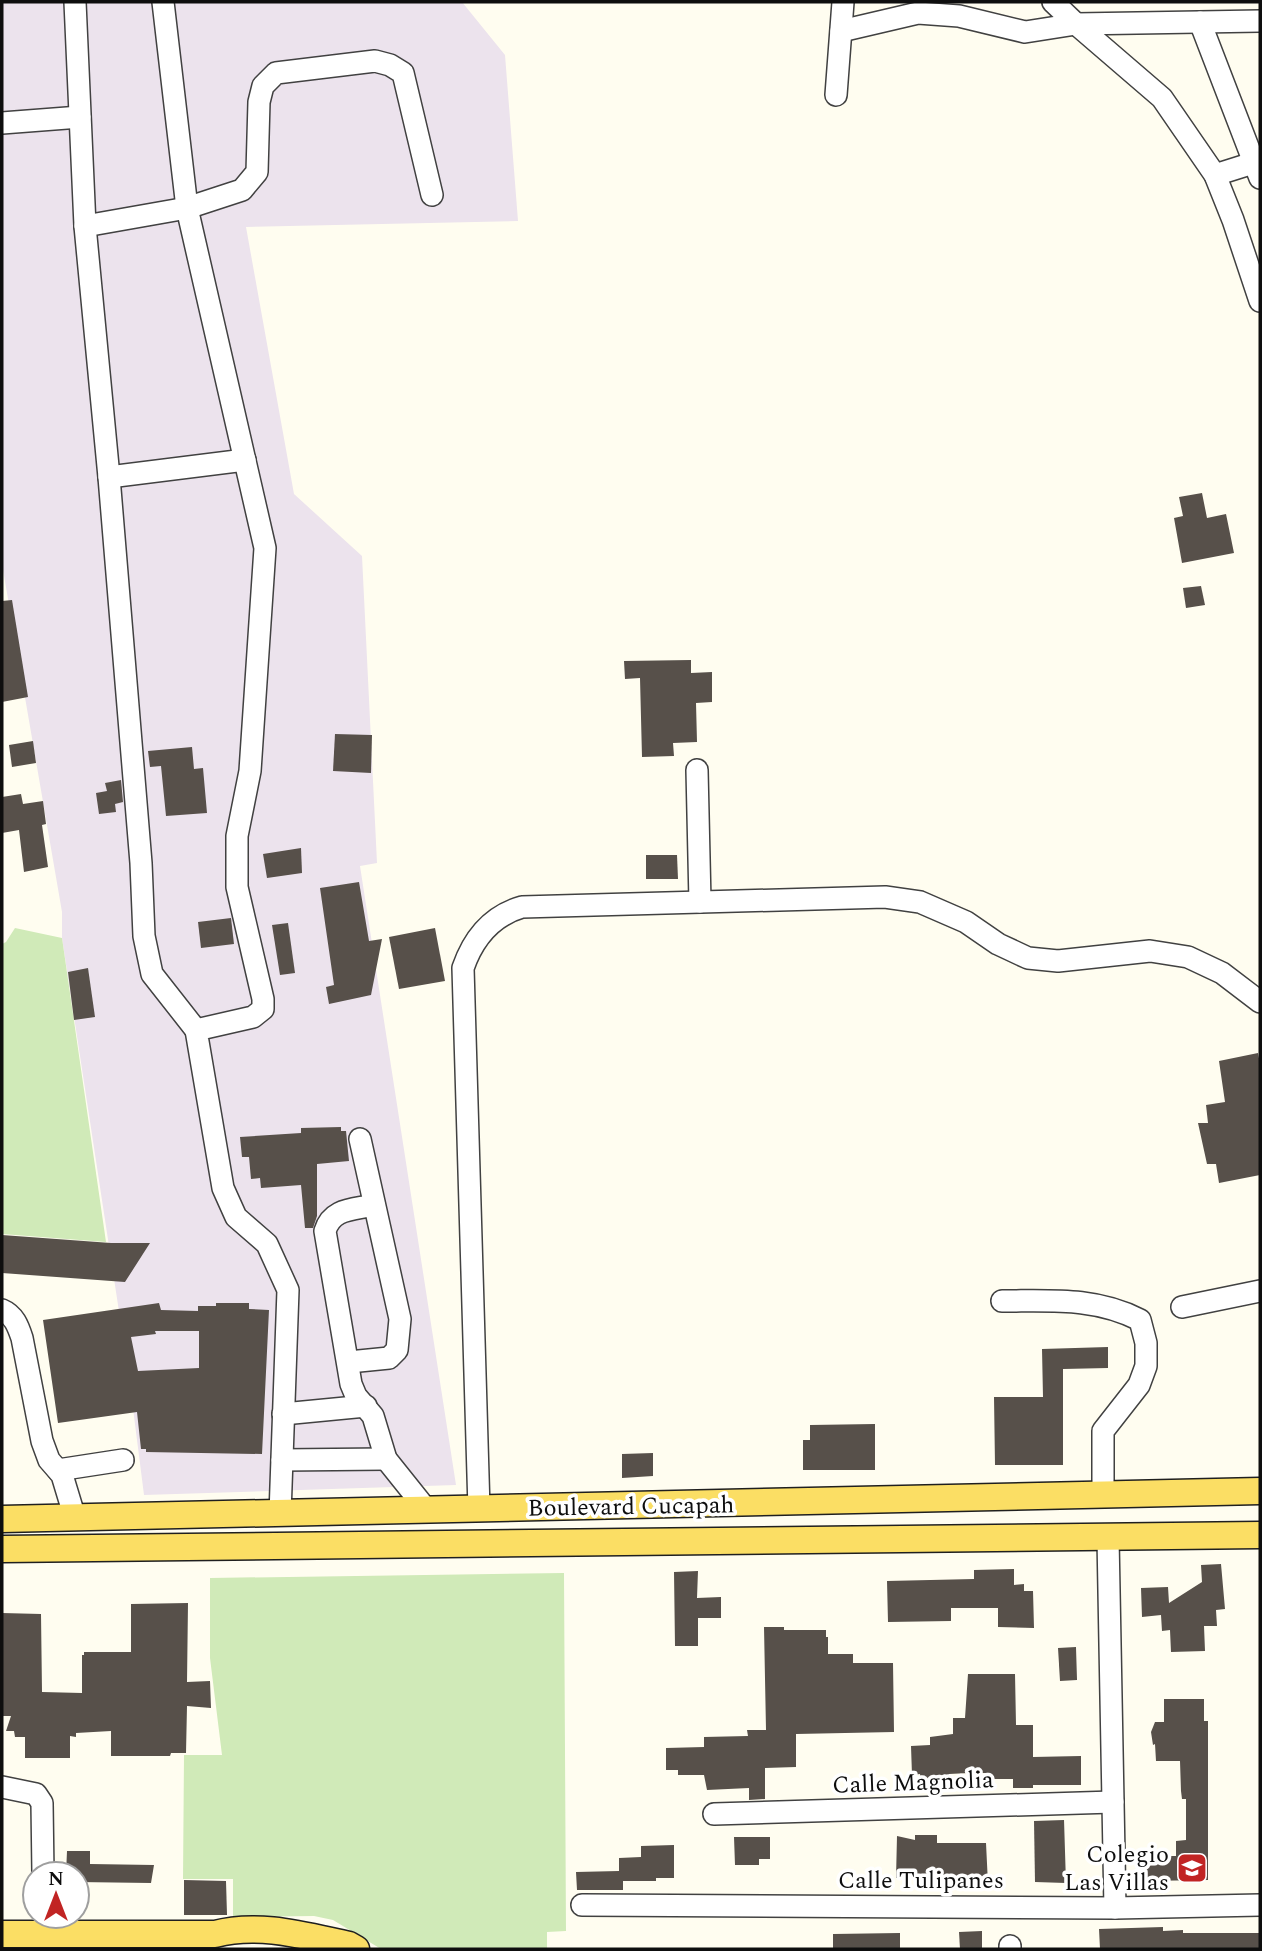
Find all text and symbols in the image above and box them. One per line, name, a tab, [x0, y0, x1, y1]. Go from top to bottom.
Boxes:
street label: Boulevard Cucapah	[527, 1487, 735, 1527]
street label: Calle Magnolia	[832, 1762, 995, 1804]
place label: Colegio Las Villas	[1064, 1837, 1169, 1901]
school or university icon: Colegio Las Villas	[1175, 1851, 1209, 1885]
north arrow	[21, 1860, 91, 1930]
street label: Calle Tulipanes	[838, 1863, 1004, 1899]
text: N	[48, 1865, 64, 1894]

